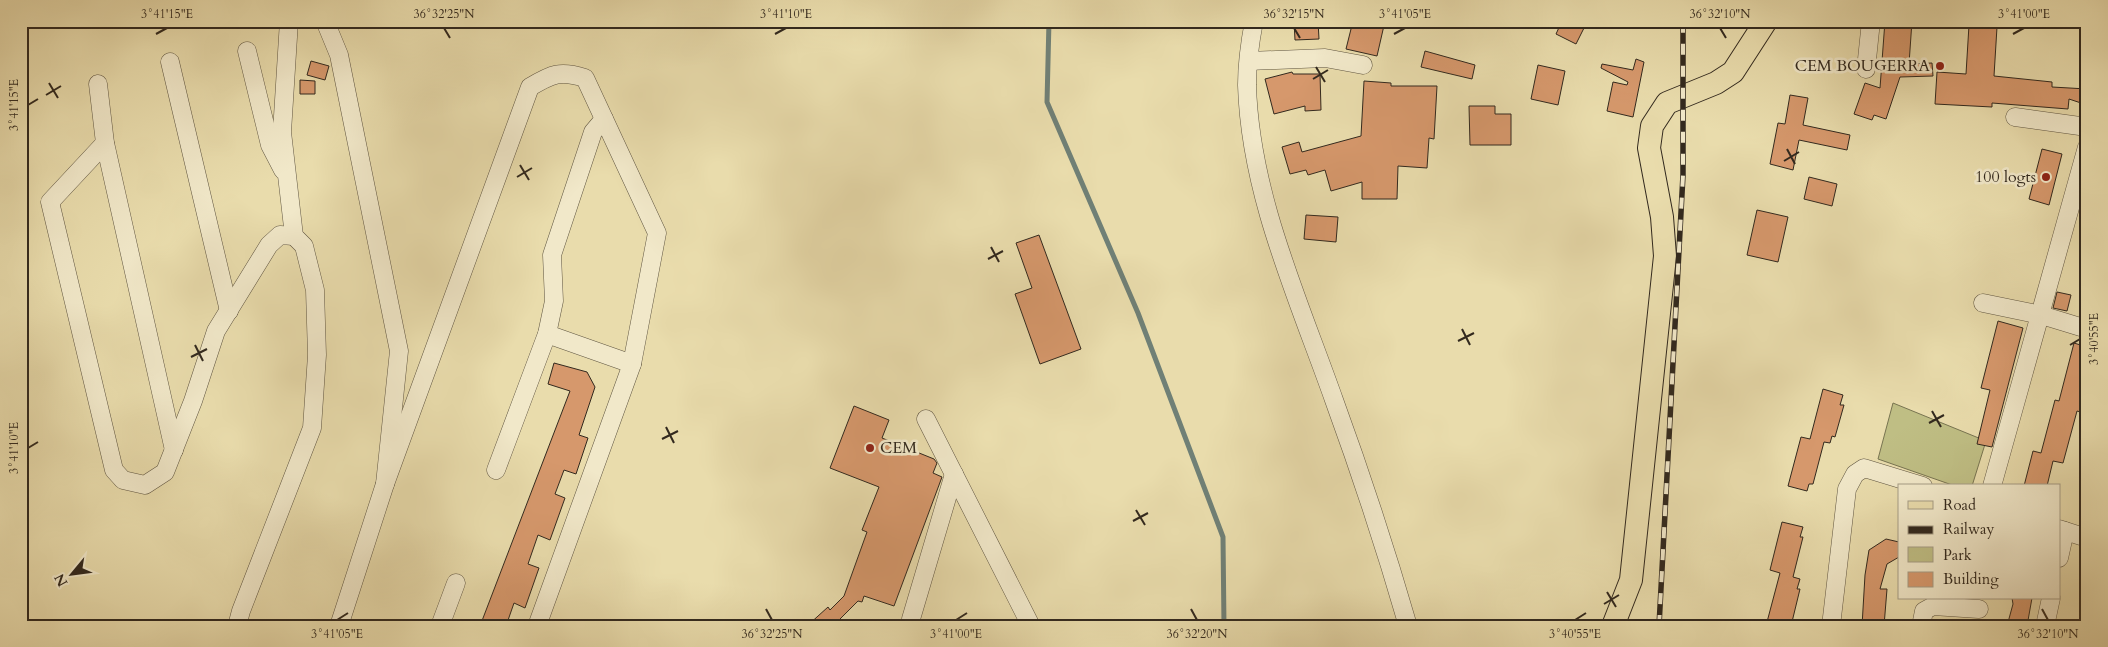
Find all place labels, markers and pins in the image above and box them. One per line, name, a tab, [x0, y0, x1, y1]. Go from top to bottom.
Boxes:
place label: CEM BOUGERRA	[1795, 55, 1931, 77]
marker: CEM BOUGERRA	[1934, 60, 1946, 72]
place label: 100 logts	[1975, 166, 2036, 188]
marker: 100 logts	[2040, 171, 2052, 183]
place label: CEM	[880, 437, 917, 459]
marker: CEM	[864, 442, 876, 454]

